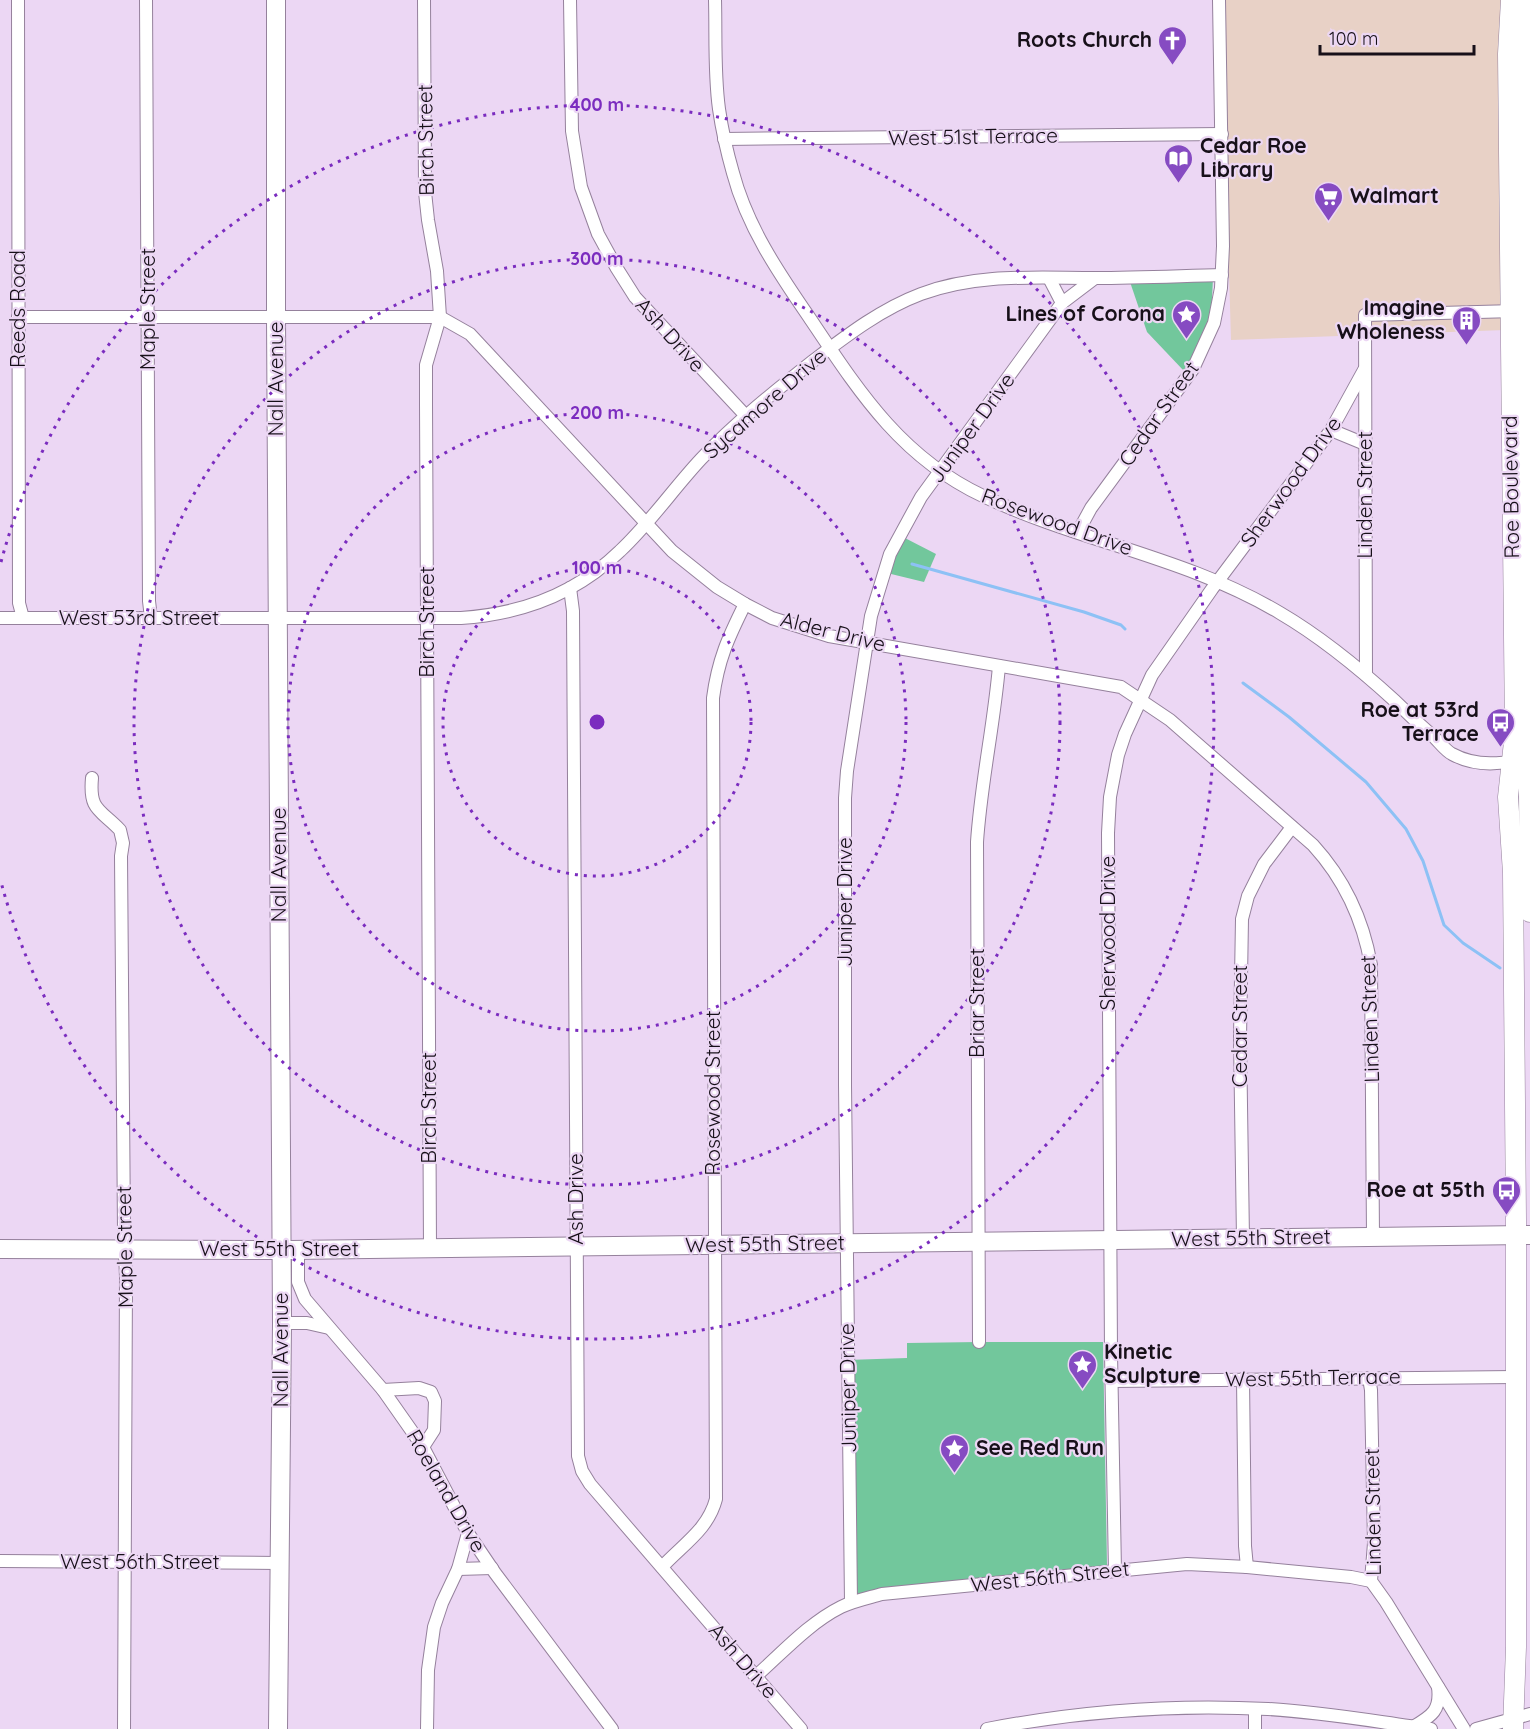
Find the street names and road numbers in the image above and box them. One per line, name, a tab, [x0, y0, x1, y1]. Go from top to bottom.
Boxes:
street label: Birch Street	[411, 84, 439, 196]
street label: West 51st Terrace	[888, 122, 1058, 150]
street label: Maple Street	[134, 248, 160, 370]
street label: Reeds Road	[4, 250, 30, 368]
street label: Ash Drive	[630, 292, 711, 377]
street label: Nall Avenue	[262, 321, 288, 437]
street label: Sycamore Drive	[697, 343, 831, 464]
street label: Cedar Street	[1112, 356, 1204, 471]
street label: Juniper Drive	[923, 367, 1020, 487]
street label: Sherwood Drive	[1234, 411, 1346, 552]
street label: Roe Boulevard	[1496, 415, 1524, 559]
street label: Linden Street	[1351, 431, 1377, 559]
street label: Rosewood Drive	[978, 482, 1136, 560]
street label: Birch Street	[413, 566, 439, 678]
street label: West 53rd Street	[59, 604, 219, 630]
street label: Alder Drive	[778, 605, 888, 657]
street label: Nall Avenue	[265, 807, 291, 923]
street label: Juniper Drive	[831, 837, 857, 967]
street label: Sherwood Drive	[1094, 856, 1120, 1010]
street label: Briar Street	[963, 948, 989, 1058]
street label: Linden Street	[1354, 955, 1384, 1083]
street label: Cedar Street	[1226, 965, 1252, 1087]
street label: Rosewood Street	[699, 1010, 725, 1176]
street label: Birch Street	[415, 1052, 441, 1164]
street label: Ash Drive	[562, 1153, 588, 1245]
street label: Maple Street	[110, 1186, 138, 1308]
street label: West 55th Street	[1171, 1223, 1331, 1251]
street label: West 55th Street	[685, 1229, 845, 1257]
street label: West 55th Street	[199, 1235, 359, 1261]
street label: Nall Avenue	[267, 1292, 293, 1408]
street label: Juniper Drive	[833, 1323, 861, 1453]
street label: West 55th Terrace	[1225, 1362, 1401, 1392]
street label: Roeland Drive	[401, 1425, 492, 1556]
street label: Linden Street	[1358, 1448, 1386, 1576]
street label: West 56th Street	[60, 1548, 220, 1574]
street label: West 56th Street	[969, 1555, 1131, 1597]
street label: Ash Drive	[704, 1617, 784, 1703]

